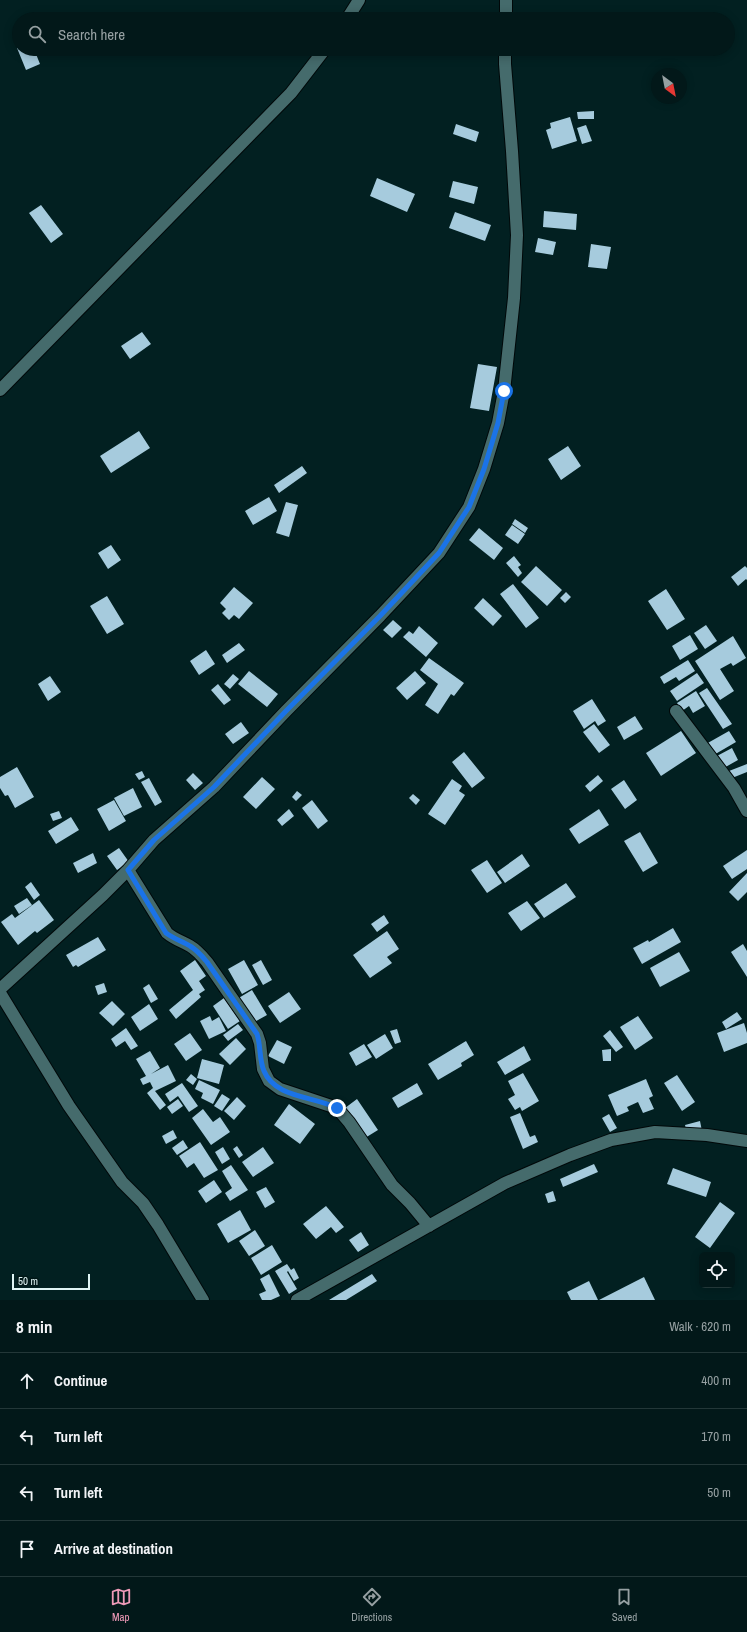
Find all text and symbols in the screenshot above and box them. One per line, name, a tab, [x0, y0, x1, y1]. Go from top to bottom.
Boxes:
search box	[12, 12, 735, 56]
icon: search	[26, 23, 48, 45]
text: Search here	[58, 24, 125, 45]
north arrow	[651, 68, 687, 104]
route start	[495, 382, 513, 400]
route end	[328, 1099, 346, 1117]
map controls	[699, 1252, 735, 1288]
button: locate	[699, 1252, 735, 1288]
scale bar	[12, 1272, 90, 1291]
text: 50 m	[18, 1274, 38, 1288]
text: 8 min	[16, 1315, 52, 1338]
text: Walk · 620 m	[669, 1318, 731, 1335]
icon: ahead	[16, 1370, 38, 1392]
text: Continue	[54, 1370, 107, 1391]
text: 400 m	[701, 1372, 731, 1389]
icon: left	[16, 1426, 38, 1448]
text: Turn left	[54, 1426, 102, 1447]
text: 170 m	[701, 1428, 731, 1445]
icon: left	[16, 1482, 38, 1504]
text: Turn left	[54, 1482, 102, 1503]
text: 50 m	[707, 1484, 731, 1501]
icon: arrive	[16, 1538, 38, 1560]
text: Arrive at destination	[54, 1538, 173, 1559]
tab: Map	[110, 1586, 132, 1624]
tab: Directions	[351, 1586, 392, 1624]
tab: Saved	[612, 1586, 637, 1624]

